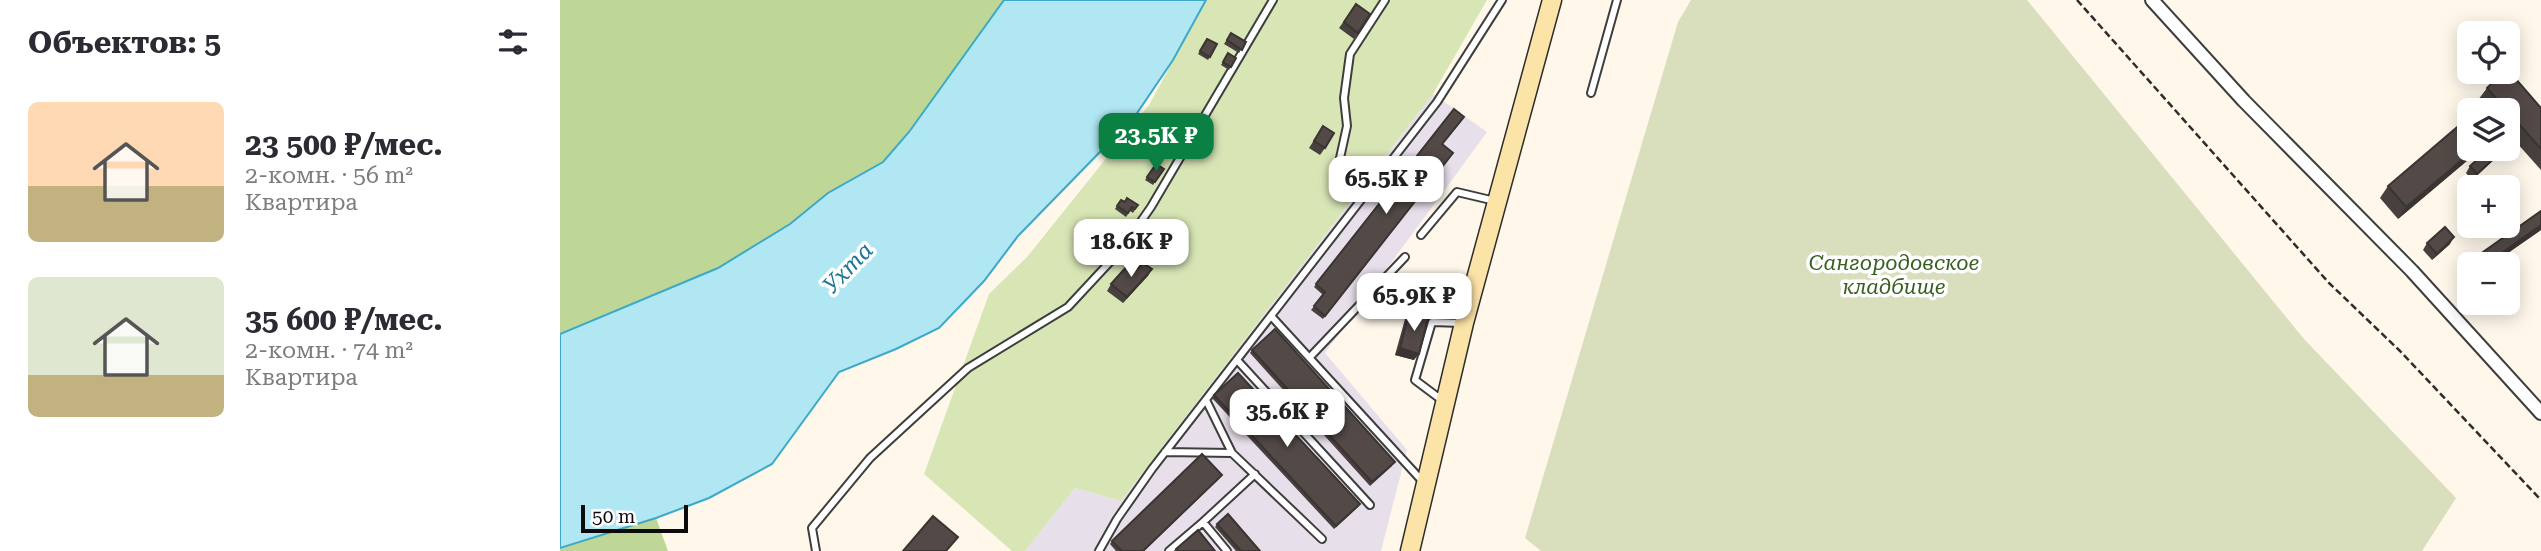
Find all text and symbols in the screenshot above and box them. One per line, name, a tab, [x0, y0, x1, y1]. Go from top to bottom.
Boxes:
map controls	[2457, 21, 2520, 315]
button: locate	[2457, 21, 2520, 84]
icon: filters	[494, 23, 532, 61]
text: Объектов: 5	[28, 25, 221, 60]
button: layers	[2457, 98, 2520, 161]
pin: 23.5K ₽	[1091, 114, 1221, 173]
text: 23.5K ₽	[1115, 122, 1197, 149]
text: 23 500 ₽/мес.	[245, 127, 443, 162]
icon: home	[84, 130, 168, 214]
pin: 65.5K ₽	[1321, 156, 1451, 216]
text: 2-комн. · 56 m²	[245, 162, 413, 189]
text: 65.5K ₽	[1345, 165, 1427, 192]
button: +	[2457, 175, 2520, 238]
text: Квартира	[245, 189, 358, 216]
pin: 18.6K ₽	[1066, 219, 1196, 279]
text: 18.6K ₽	[1090, 228, 1172, 255]
water label: Ухта	[817, 237, 879, 299]
park label: Сангородовское кладбище	[1809, 251, 1979, 299]
button: −	[2457, 252, 2520, 315]
pin: 65.9K ₽	[1349, 274, 1479, 333]
text: 65.9K ₽	[1373, 282, 1455, 309]
text: 35 600 ₽/мес.	[245, 302, 443, 337]
icon: home	[84, 305, 168, 389]
text: 2-комн. · 74 m²	[245, 337, 413, 364]
text: Квартира	[245, 364, 358, 391]
pin: 35.6K ₽	[1222, 390, 1352, 449]
text: 35.6K ₽	[1246, 398, 1328, 425]
scale bar	[581, 502, 688, 534]
text: 50 m	[592, 505, 635, 528]

